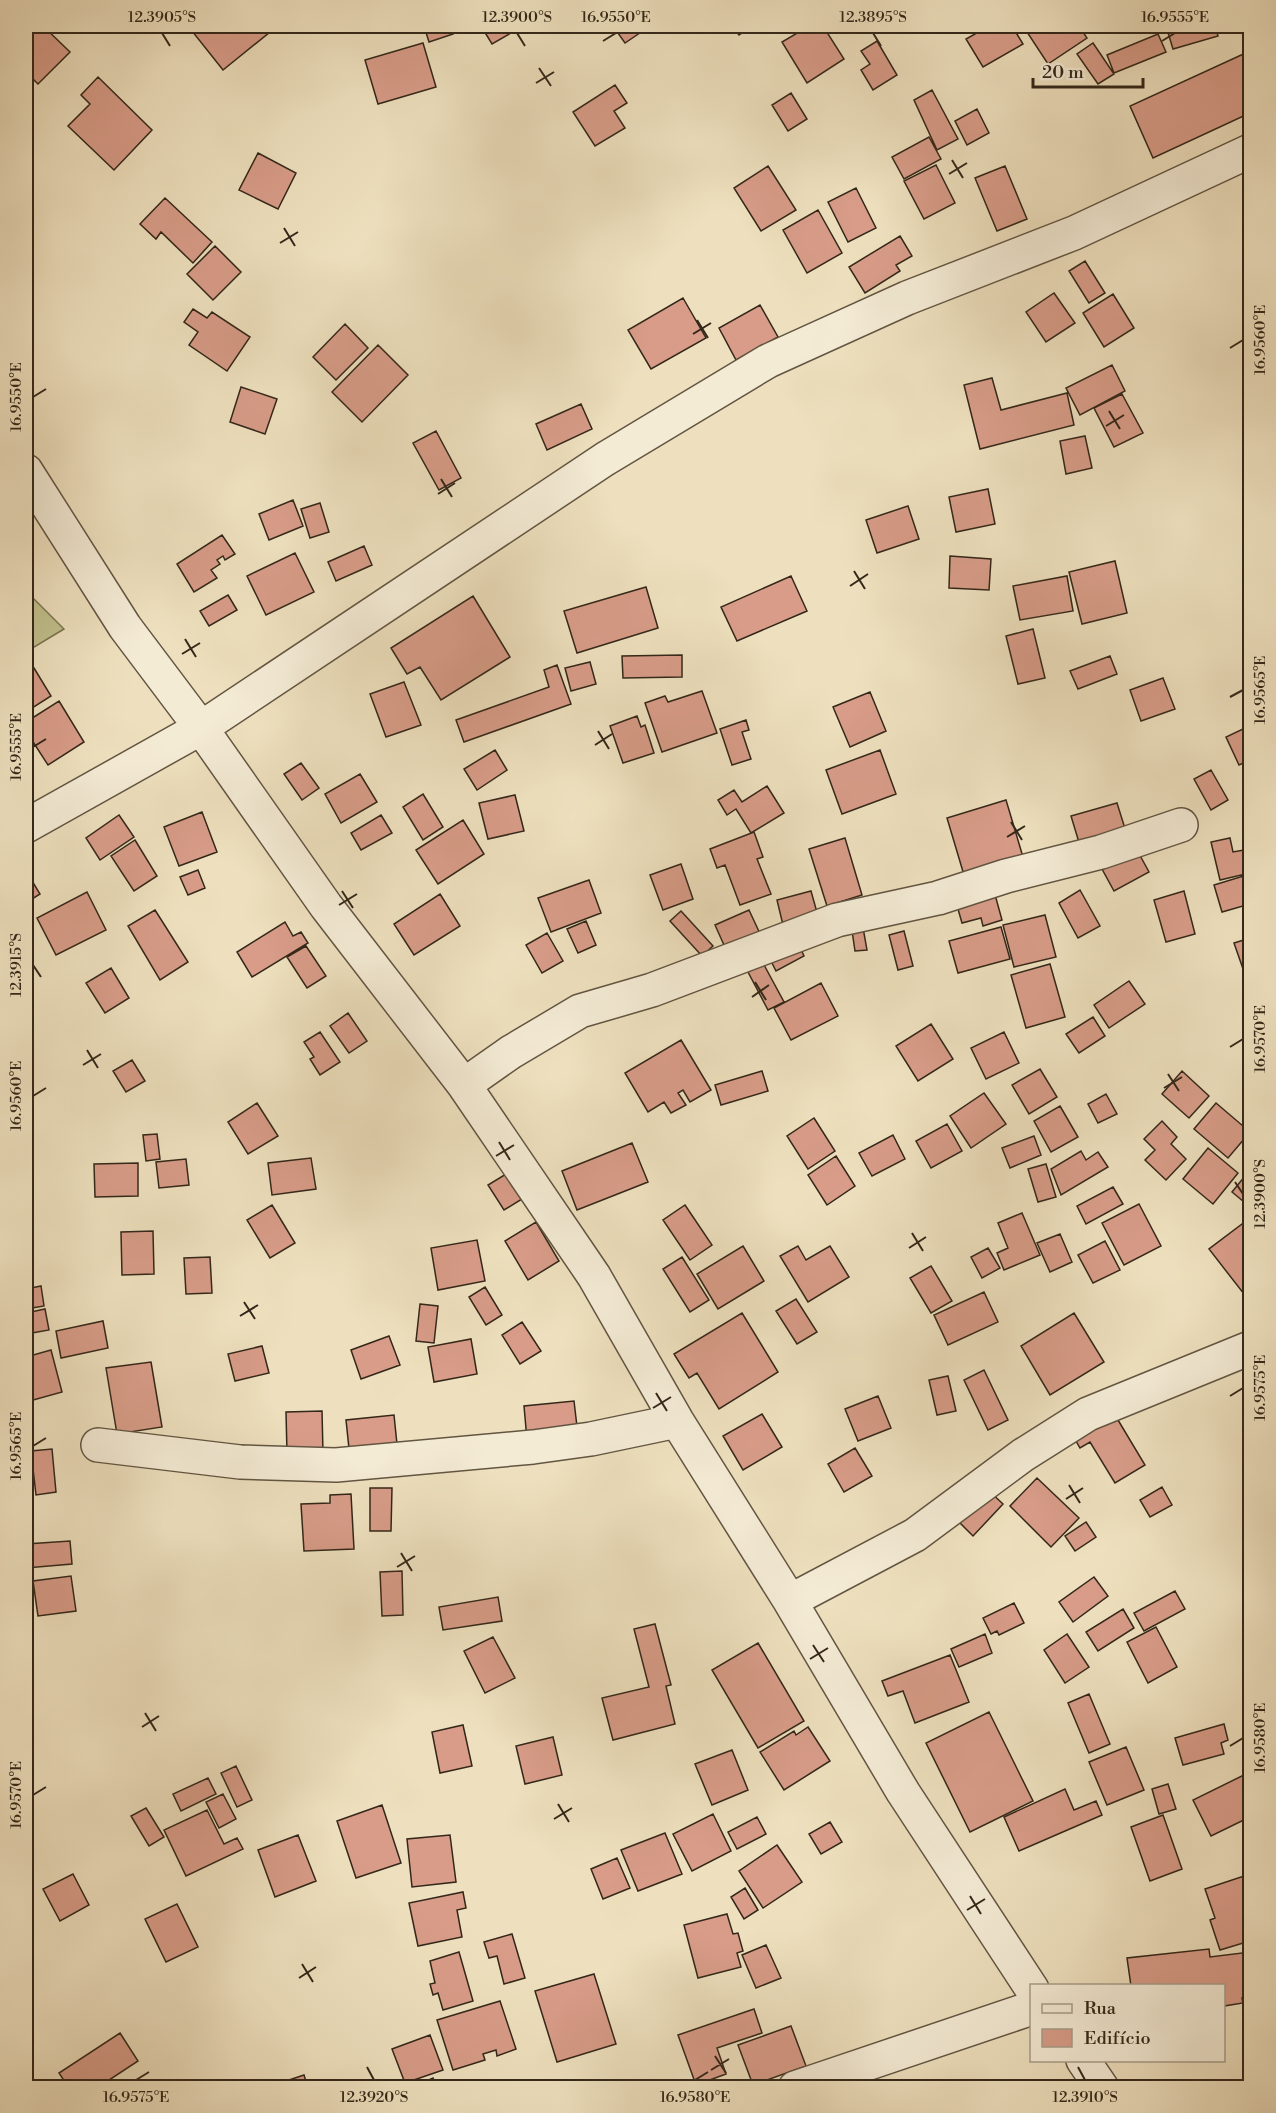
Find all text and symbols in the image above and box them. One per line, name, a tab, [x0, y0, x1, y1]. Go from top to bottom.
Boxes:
text: 12.3905°S	[128, 8, 196, 27]
text: 12.3900°S	[482, 8, 552, 27]
text: 16.9550°E	[581, 8, 651, 27]
text: 12.3895°S	[839, 8, 907, 27]
text: 16.9555°E	[1141, 8, 1209, 27]
scale bar	[1033, 51, 1142, 89]
text: 20 m	[1042, 61, 1084, 84]
text: 16.9560°E	[1251, 305, 1270, 375]
text: 16.9550°E	[7, 362, 26, 432]
text: 16.9565°E	[1251, 656, 1270, 724]
text: 16.9555°E	[7, 713, 26, 781]
text: 12.3915°S	[7, 933, 26, 997]
text: 16.9570°E	[1251, 1005, 1270, 1073]
text: 16.9560°E	[7, 1061, 26, 1131]
text: 12.3900°S	[1251, 1159, 1270, 1229]
text: 16.9575°E	[1251, 1355, 1270, 1421]
text: 16.9565°E	[7, 1412, 26, 1480]
text: 16.9580°E	[1251, 1703, 1270, 1773]
text: 16.9570°E	[7, 1761, 26, 1829]
legend	[1030, 1984, 1225, 2062]
text: Rua	[1084, 1997, 1117, 2020]
text: Edifício	[1084, 2027, 1151, 2050]
text: 16.9575°E	[103, 2088, 169, 2107]
text: 12.3920°S	[340, 2088, 408, 2107]
text: 16.9580°E	[660, 2088, 730, 2107]
text: 12.3910°S	[1052, 2088, 1118, 2107]

